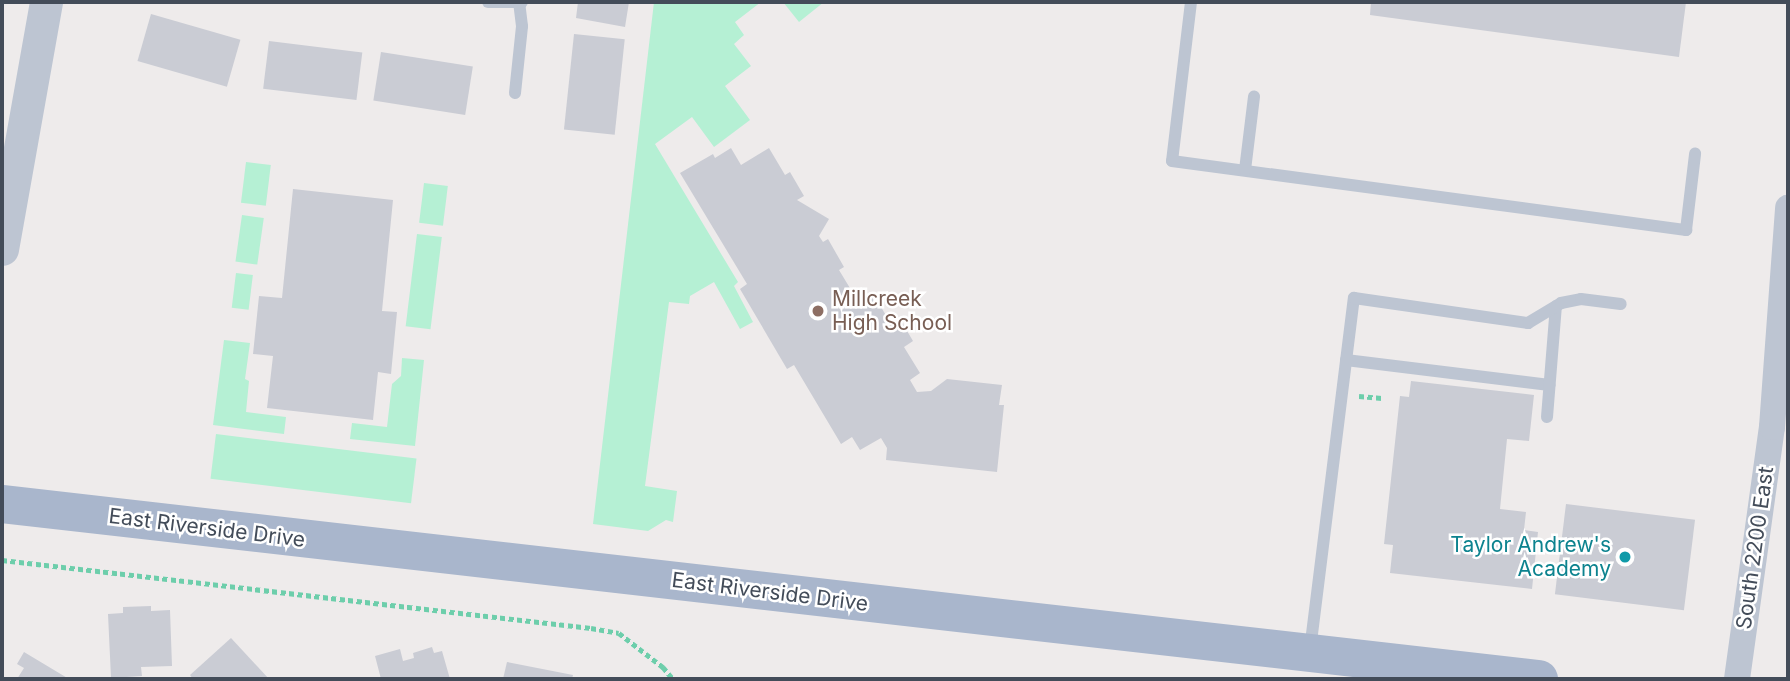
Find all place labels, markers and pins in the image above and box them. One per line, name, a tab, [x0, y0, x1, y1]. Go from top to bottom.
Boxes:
place label: Millcreek High School	[832, 286, 952, 336]
marker: Millcreek High School	[810, 303, 826, 319]
place label: Taylor Andrew's Academy	[1450, 532, 1611, 582]
marker: Taylor Andrew's Academy	[1617, 549, 1633, 565]

